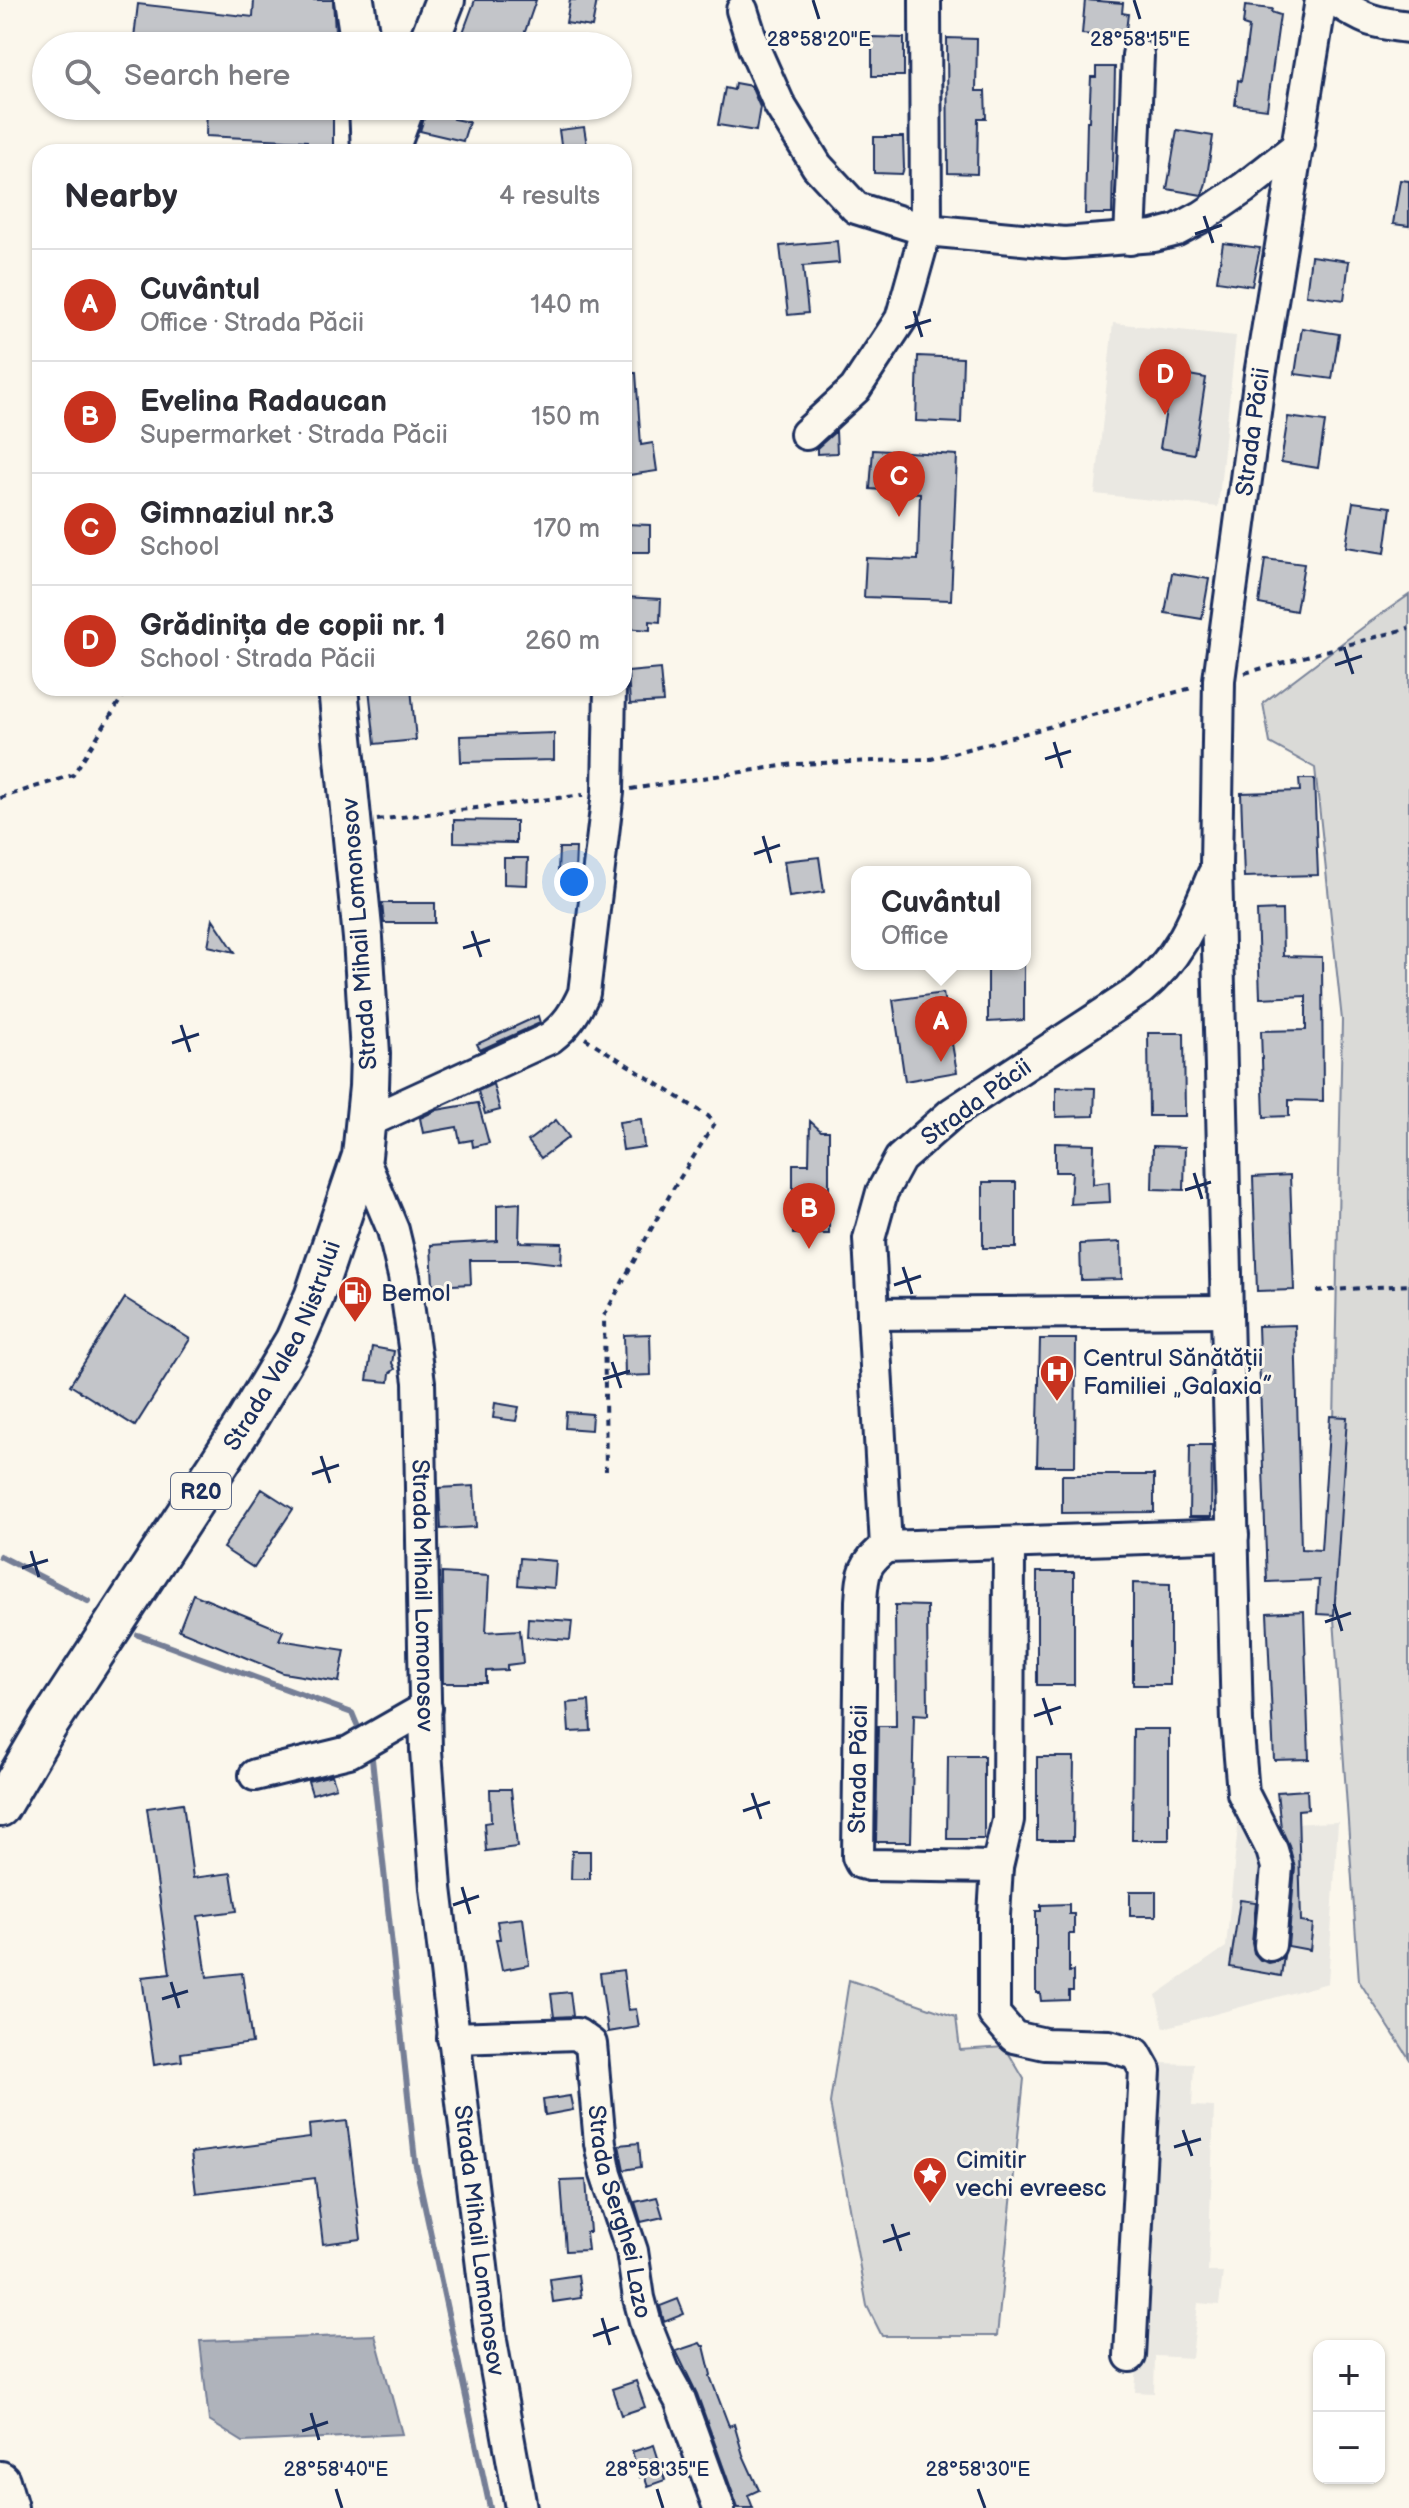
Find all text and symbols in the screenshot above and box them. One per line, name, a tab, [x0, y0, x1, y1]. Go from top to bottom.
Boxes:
text: 28°58'20"E	[767, 28, 871, 52]
text: 28°58'15"E	[1090, 28, 1190, 52]
search box	[32, 32, 632, 120]
icon: search	[60, 54, 104, 98]
text: Search here	[124, 58, 290, 94]
text: Nearby	[64, 176, 178, 217]
text: 4 results	[499, 181, 600, 212]
text: Cuvântul	[140, 272, 260, 308]
text: A	[82, 290, 98, 321]
text: 140 m	[530, 290, 600, 321]
text: Office · Strada Păcii	[140, 308, 364, 339]
pin: D	[1139, 349, 1191, 415]
street label: Strada Păcii	[1230, 365, 1276, 498]
text: Evelina Radaucan	[140, 384, 387, 420]
text: B	[81, 402, 99, 433]
text: 150 m	[531, 402, 600, 433]
text: Supermarket · Strada Păcii	[140, 420, 448, 451]
pin: C	[873, 451, 925, 517]
text: Gimnaziul nr.3	[140, 496, 334, 532]
text: C	[81, 514, 99, 545]
text: 170 m	[533, 514, 600, 545]
text: School	[140, 532, 219, 563]
text: Grădinița de copii nr. 1	[140, 608, 446, 644]
text: D	[81, 626, 99, 657]
text: 260 m	[525, 626, 600, 657]
text: School · Strada Păcii	[140, 644, 376, 675]
street label: Strada Mihail Lomonosov	[336, 797, 383, 1071]
your location	[554, 862, 594, 902]
popup	[851, 866, 1031, 970]
text: Cuvântul	[881, 885, 1001, 921]
text: Office	[881, 921, 949, 952]
pin: A	[915, 996, 967, 1062]
street label: Strada Păcii	[916, 1053, 1037, 1152]
pin: B	[783, 1183, 835, 1249]
street label: Strada Valea Nistrului	[217, 1237, 347, 1456]
fuel station icon: Bemol	[336, 1274, 374, 1324]
place label: Bemol	[381, 1279, 451, 1308]
place label: Centrul Sănătății Familiei „Galaxia”	[1083, 1344, 1272, 1401]
hospital icon: Centrul Sănătății Familiei „Galaxia”	[1038, 1353, 1076, 1403]
street label: Strada Mihail Lomonosov	[405, 1459, 440, 1732]
road number: R20	[171, 1473, 231, 1509]
street label: Strada Păcii	[843, 1704, 874, 1834]
street label: Strada Mihail Lomonosov	[447, 2103, 511, 2379]
street label: Strada Serghei Lazo	[582, 2104, 658, 2322]
place label: Cimitir vechi evreesc	[955, 2146, 1107, 2203]
place icon: Cimitir vechi evreesc	[911, 2155, 949, 2205]
map controls	[1313, 2340, 1385, 2484]
button: +	[1313, 2340, 1385, 2412]
button: −	[1313, 2412, 1385, 2484]
text: 28°58'40"E	[284, 2458, 388, 2482]
text: 28°58'35"E	[605, 2458, 709, 2482]
text: 28°58'30"E	[926, 2458, 1030, 2482]

